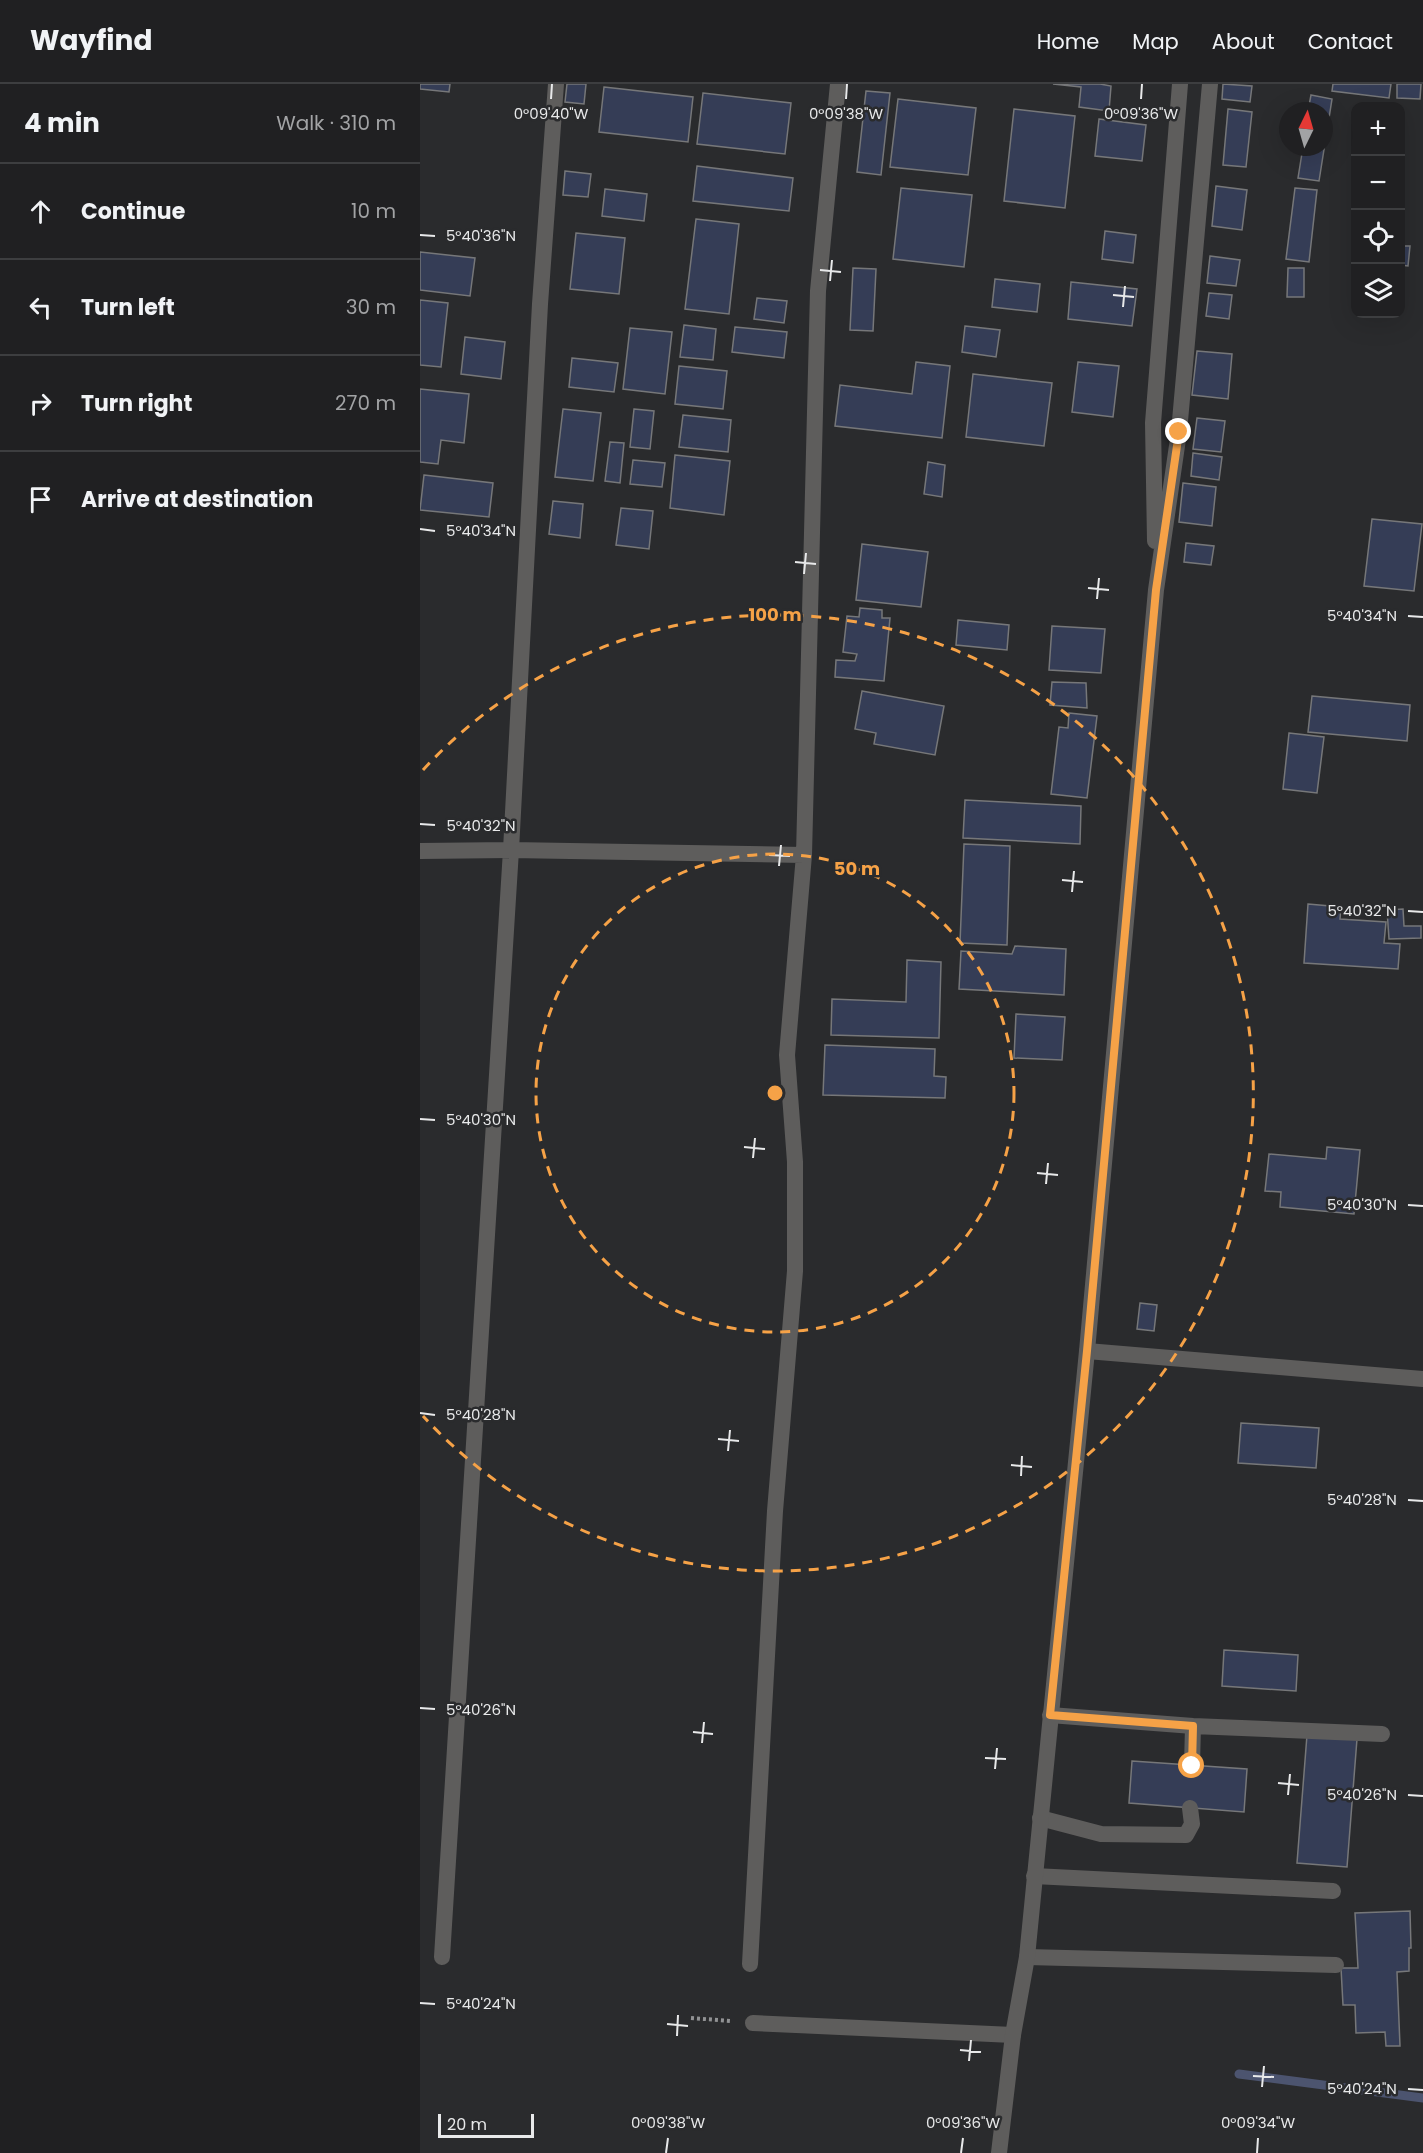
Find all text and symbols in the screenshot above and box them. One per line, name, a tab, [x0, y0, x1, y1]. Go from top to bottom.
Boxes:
text: Wayfind	[30, 21, 152, 60]
text: Home	[1037, 27, 1099, 56]
text: Map	[1132, 27, 1179, 56]
text: About	[1212, 27, 1275, 56]
text: Contact	[1308, 27, 1393, 56]
north arrow	[1279, 102, 1333, 156]
map controls	[1351, 102, 1405, 318]
button: +	[1351, 102, 1405, 156]
text: 0°09'40"W	[514, 103, 589, 124]
text: 0°09'38"W	[809, 103, 883, 124]
text: 0°09'36"W	[1104, 103, 1178, 124]
text: 4 min	[24, 105, 100, 141]
text: Walk · 310 m	[276, 109, 396, 137]
button: −	[1351, 156, 1405, 210]
icon: ahead	[24, 195, 57, 228]
text: Continue	[81, 196, 185, 227]
text: 10 m	[351, 197, 396, 225]
button: locate	[1351, 210, 1405, 264]
text: 5°40'36"N	[446, 225, 516, 246]
button: layers	[1351, 264, 1405, 318]
icon: left	[24, 291, 57, 324]
text: Turn left	[81, 292, 175, 323]
text: 30 m	[346, 293, 396, 321]
icon: right	[24, 387, 57, 420]
text: Turn right	[81, 388, 192, 419]
text: 270 m	[335, 389, 396, 417]
route end	[1165, 418, 1191, 444]
icon: arrive	[24, 483, 57, 516]
text: Arrive at destination	[81, 484, 313, 515]
text: 5°40'34"N	[446, 520, 516, 541]
text: 100 m	[748, 602, 802, 627]
text: 5°40'34"N	[1327, 605, 1397, 626]
text: 5°40'32"N	[446, 815, 516, 836]
text: 50 m	[834, 856, 880, 881]
text: 5°40'32"N	[1327, 900, 1397, 921]
centre of rings	[765, 1083, 785, 1103]
text: 5°40'30"N	[446, 1109, 516, 1130]
text: 5°40'30"N	[1327, 1194, 1397, 1215]
text: 5°40'28"N	[446, 1404, 516, 1425]
text: 5°40'28"N	[1327, 1489, 1397, 1510]
text: 5°40'26"N	[446, 1699, 516, 1720]
route start	[1178, 1752, 1204, 1778]
text: 5°40'26"N	[1327, 1784, 1397, 1805]
text: 5°40'24"N	[446, 1993, 516, 2014]
text: 5°40'24"N	[1327, 2078, 1397, 2099]
scale bar	[438, 2111, 534, 2138]
text: 0°09'38"W	[631, 2112, 705, 2133]
text: 0°09'36"W	[926, 2112, 1000, 2133]
text: 0°09'34"W	[1221, 2112, 1295, 2133]
text: 20 m	[447, 2113, 487, 2136]

